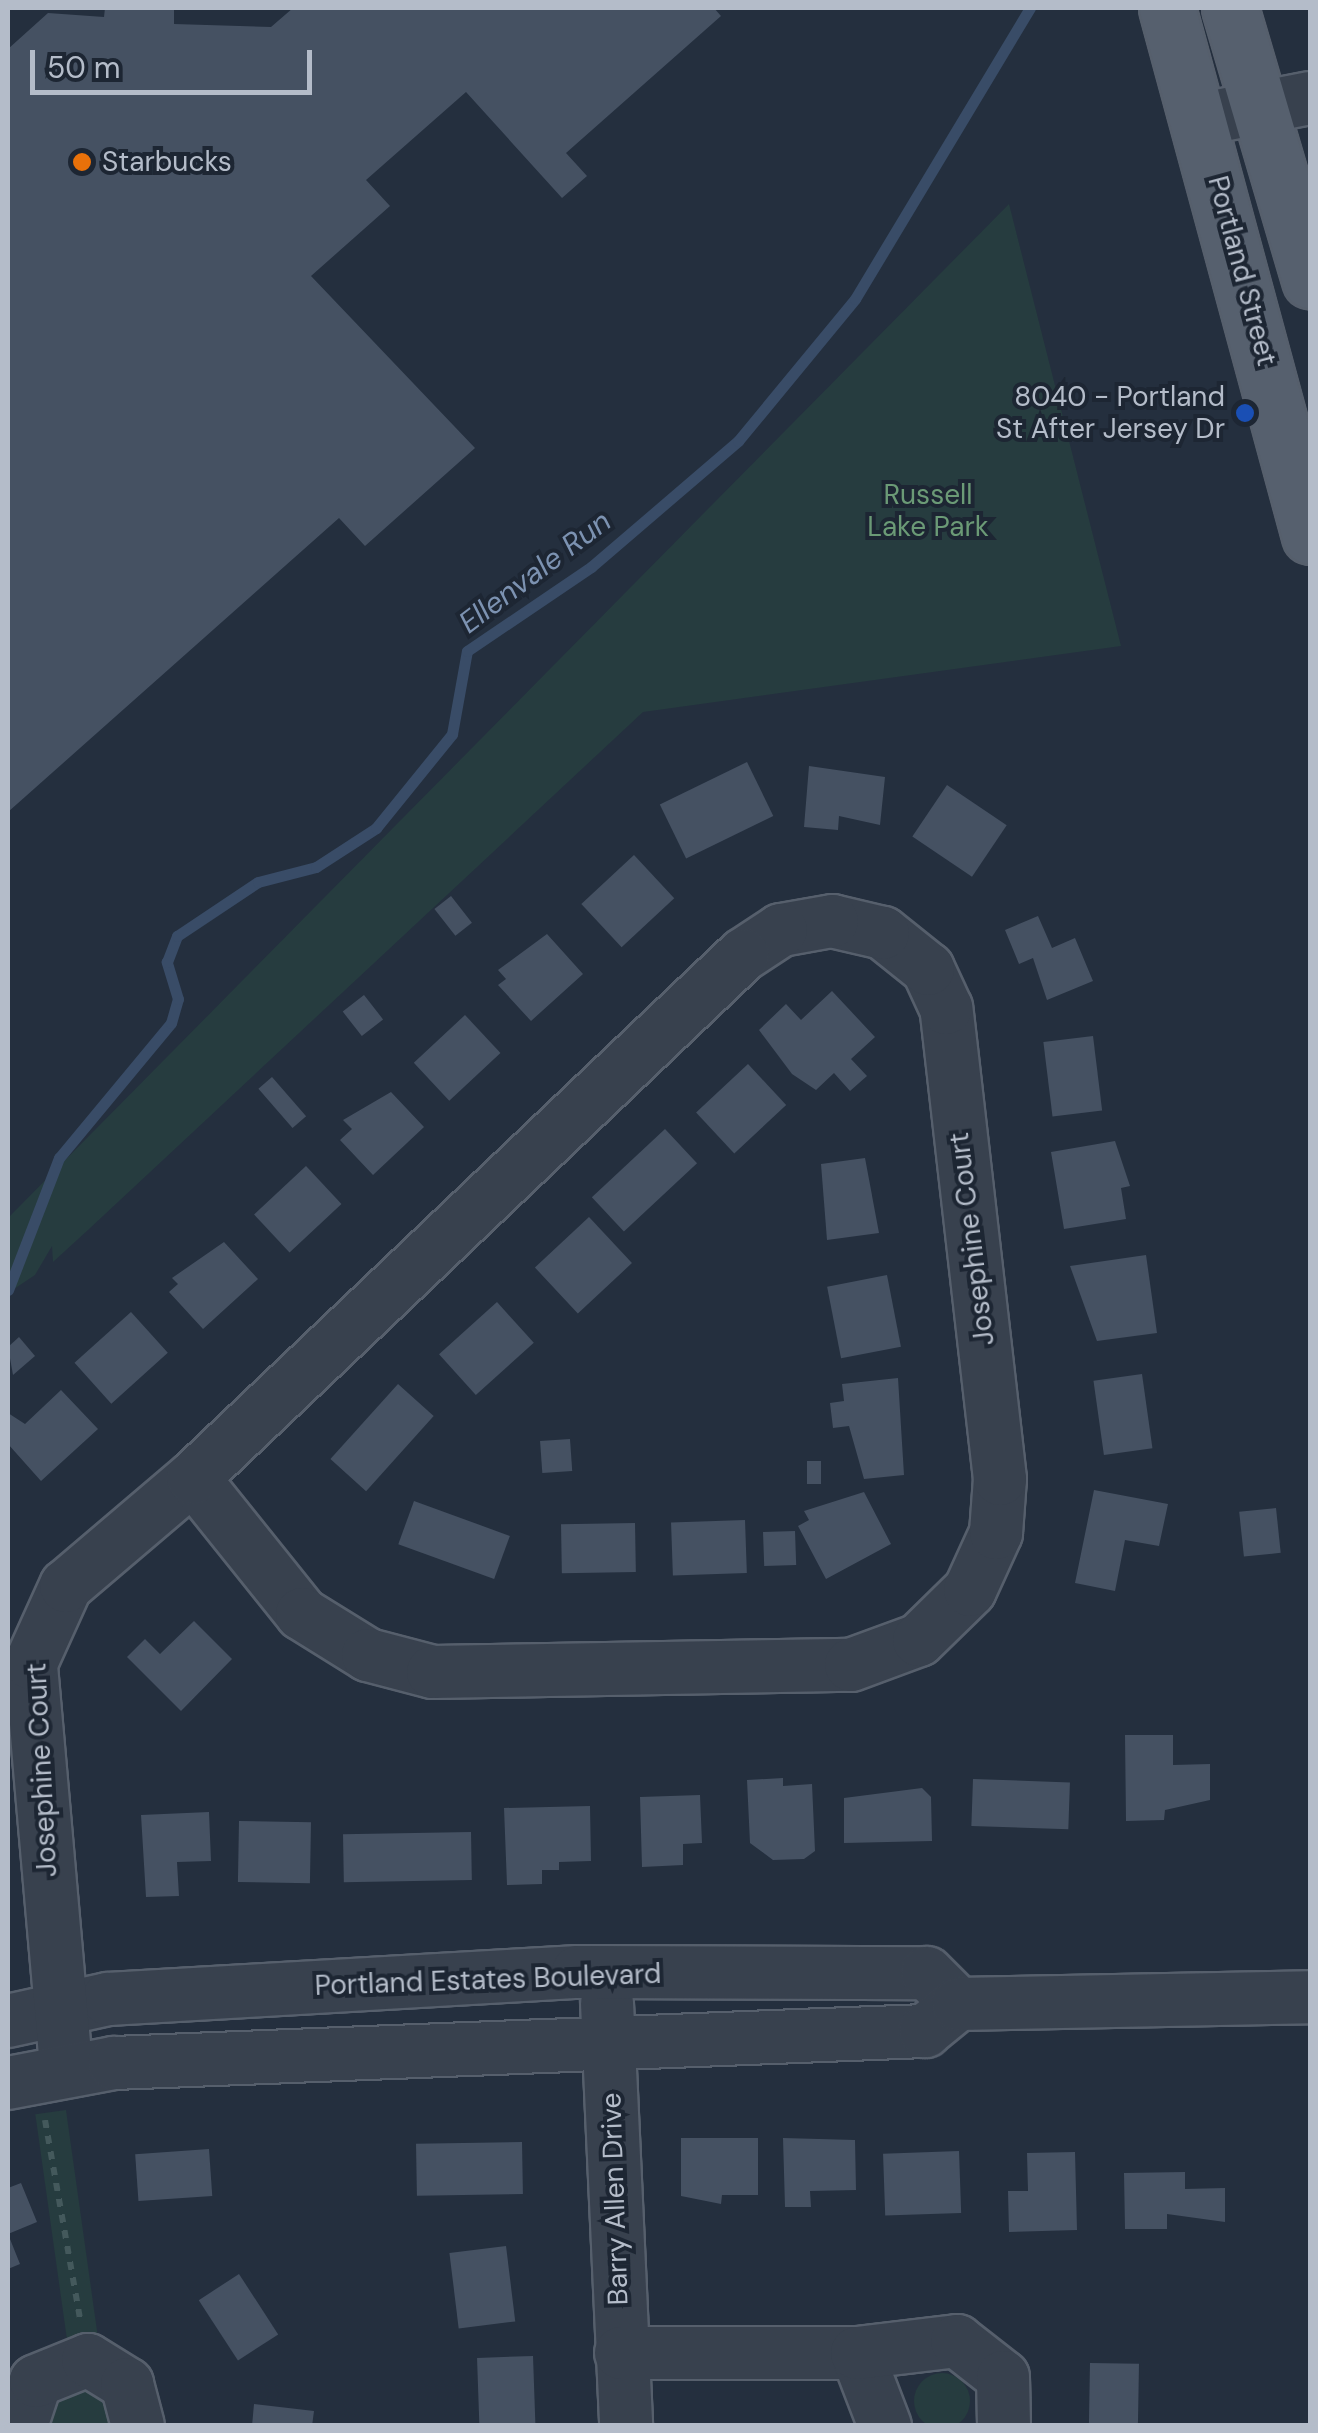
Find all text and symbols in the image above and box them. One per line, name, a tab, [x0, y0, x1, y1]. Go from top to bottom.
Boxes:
scale bar	[35, 30, 318, 92]
text: 50 m	[47, 48, 121, 87]
place label: Starbucks	[102, 145, 232, 179]
marker: Starbucks	[71, 151, 93, 173]
street label: Portland Street	[1201, 172, 1283, 370]
place label: 8040 - Portland St After Jersey Dr	[996, 380, 1225, 446]
marker: 8040 - Portland St After Jersey Dr	[1234, 402, 1256, 424]
park label: Russell Lake Park	[867, 478, 989, 544]
water label: Ellenvale Run	[452, 503, 618, 641]
street label: Josephine Court	[942, 1131, 1002, 1347]
street label: Josephine Court	[20, 1662, 64, 1878]
street label: Portland Estates Boulevard	[314, 1957, 662, 2003]
street label: Barry Allen Drive	[594, 2092, 636, 2306]

